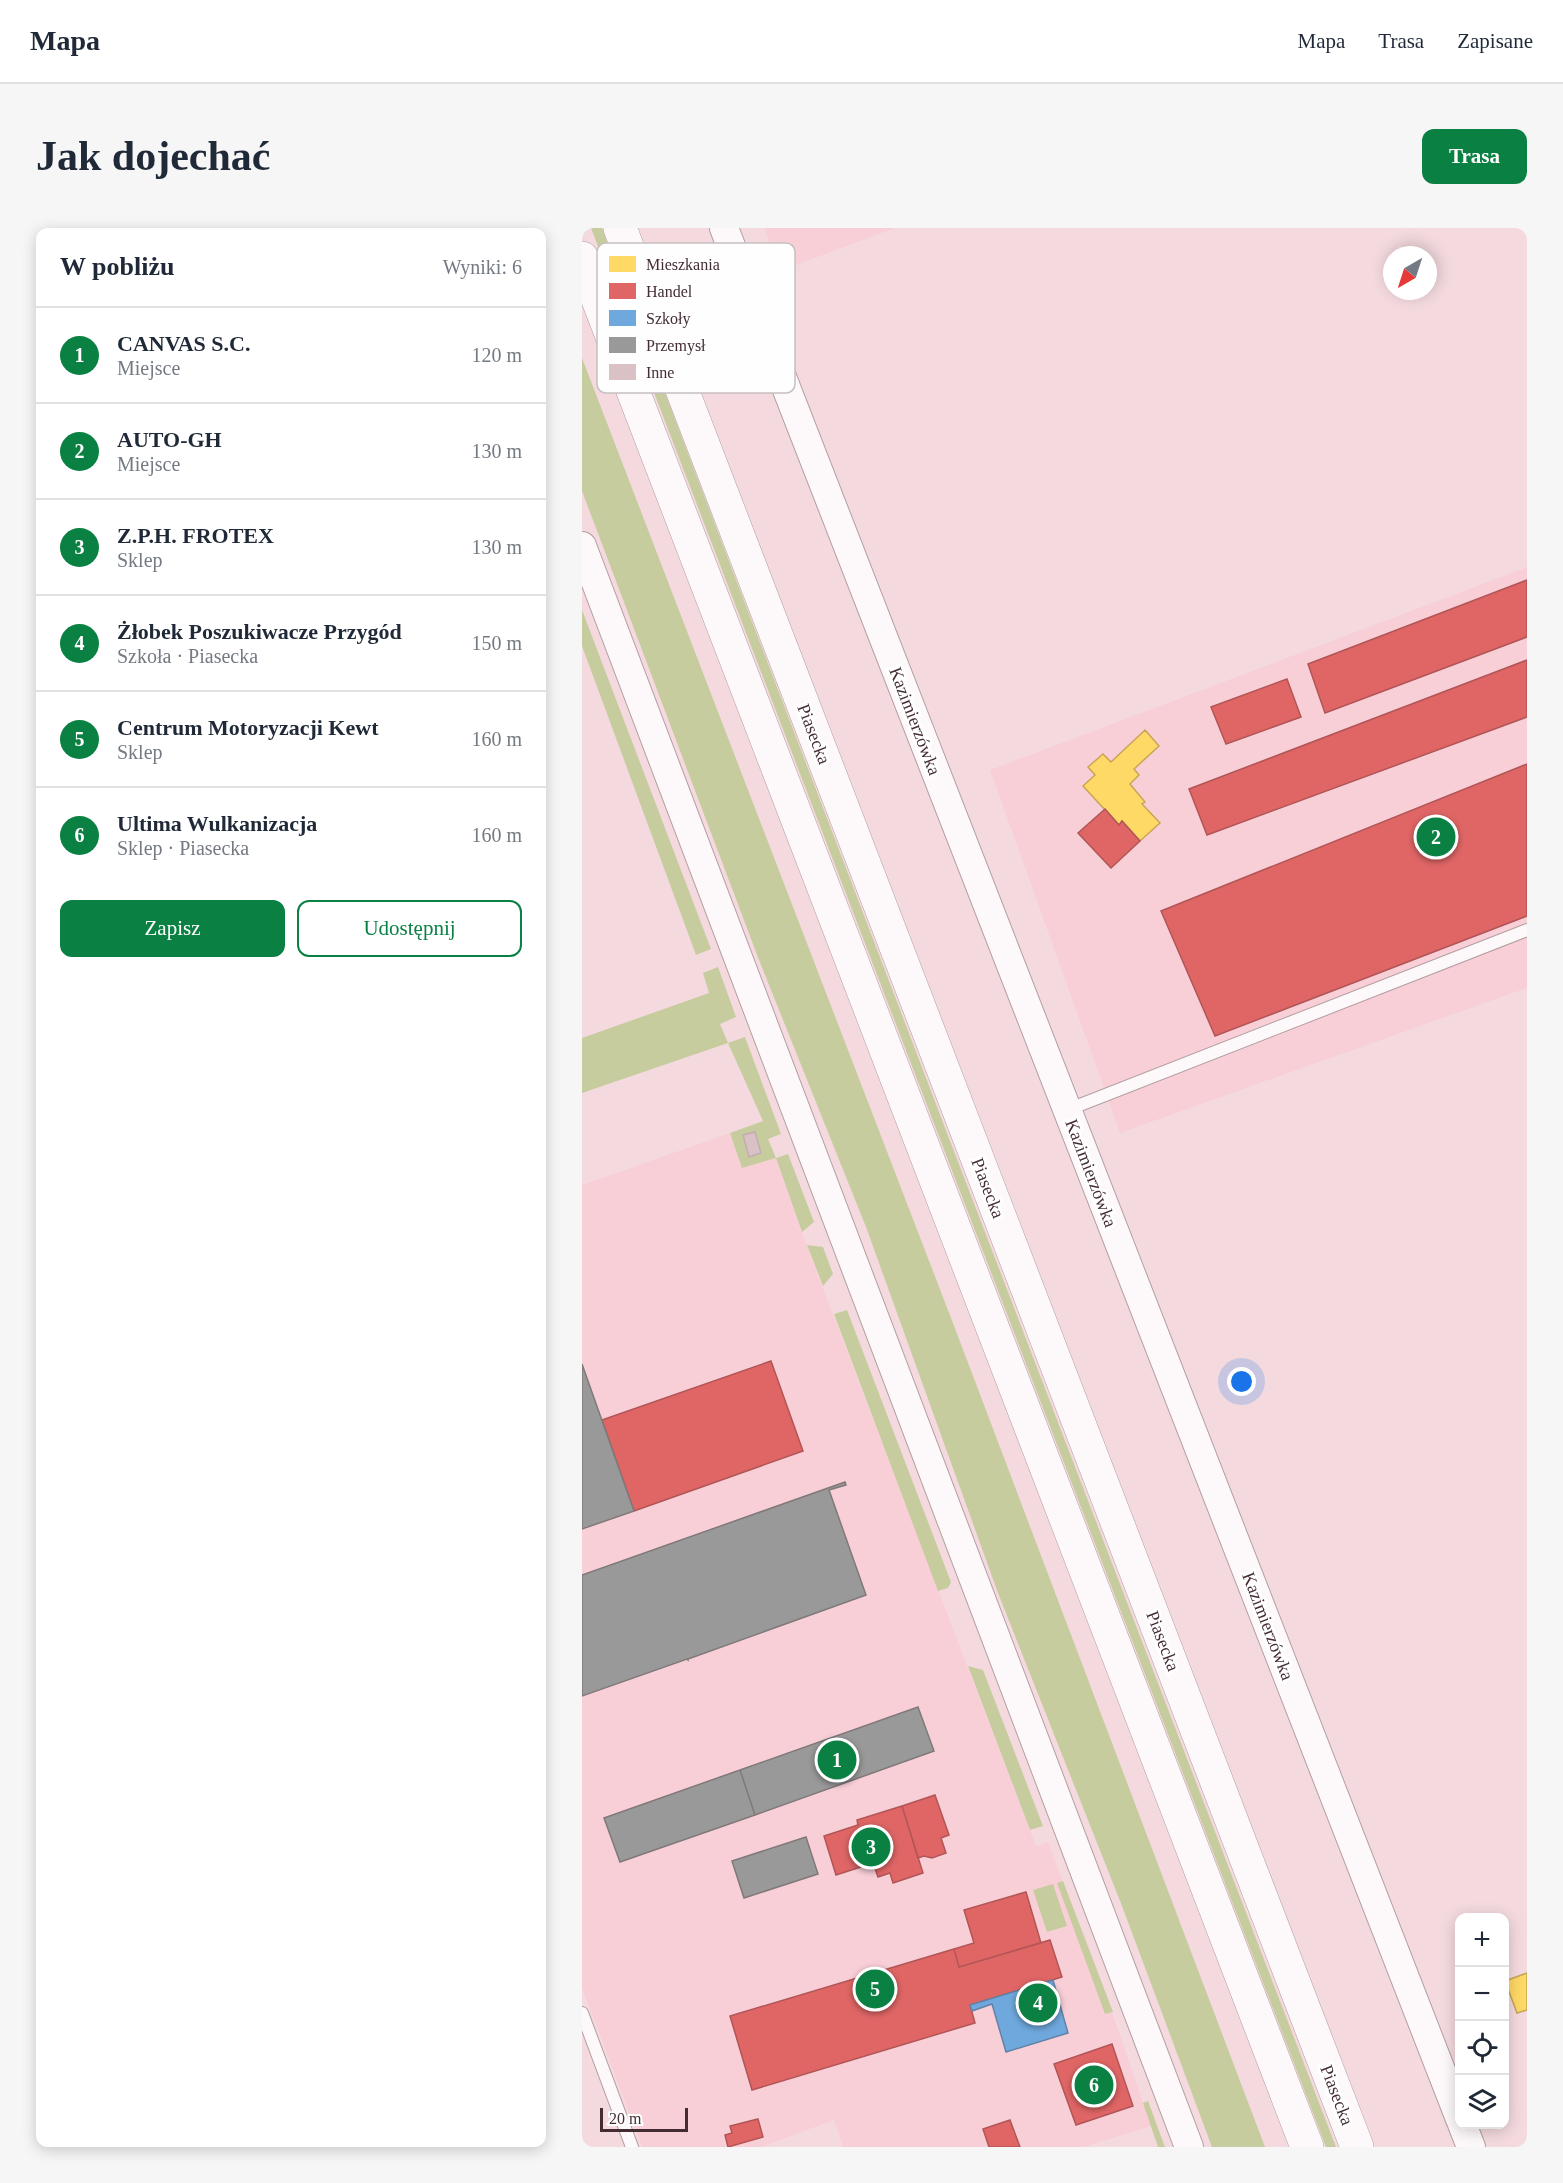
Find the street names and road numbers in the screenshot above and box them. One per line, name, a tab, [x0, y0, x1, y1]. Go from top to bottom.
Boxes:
street label: Kazimierzówka	[885, 664, 945, 778]
street label: Piasecka	[793, 701, 835, 767]
street label: Kazimierzówka	[1061, 1116, 1121, 1230]
street label: Piasecka	[967, 1155, 1009, 1221]
street label: Kazimierzówka	[1238, 1569, 1298, 1683]
street label: Piasecka	[1142, 1608, 1184, 1674]
street label: Piasecka	[1316, 2062, 1358, 2128]

